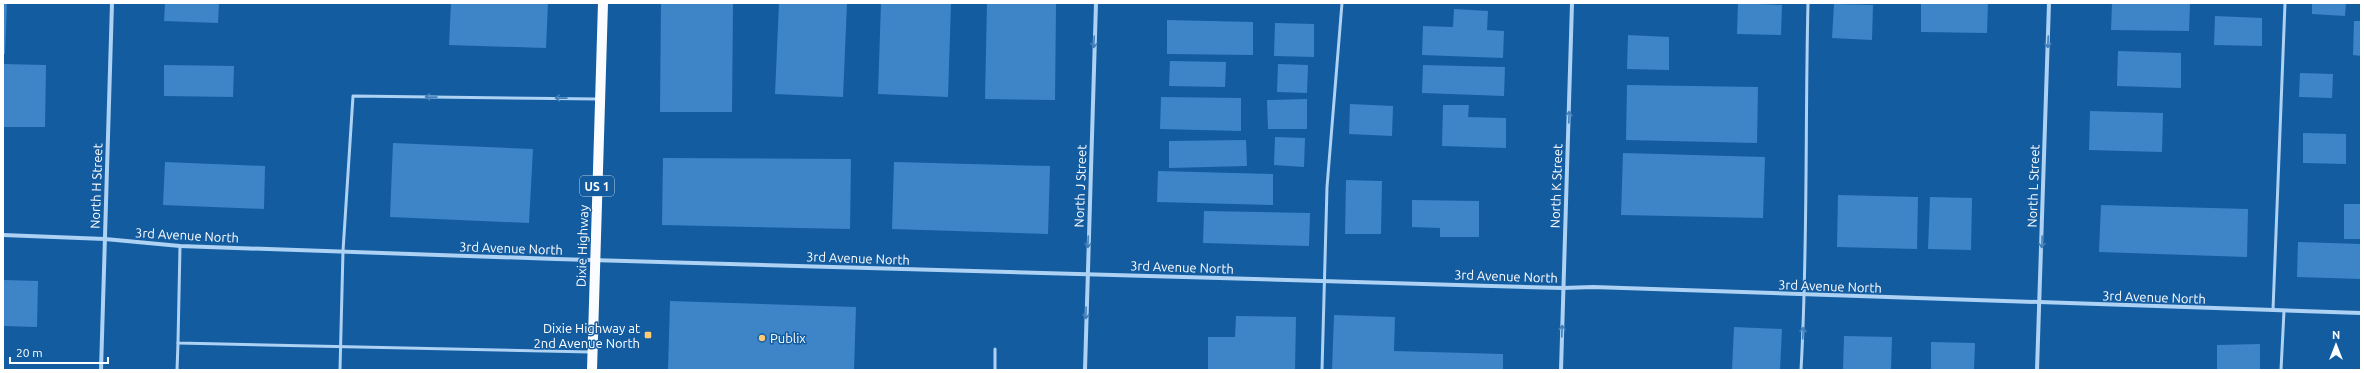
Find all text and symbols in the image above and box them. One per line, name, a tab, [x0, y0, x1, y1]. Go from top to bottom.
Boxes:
one-way arrow	[1091, 35, 1098, 48]
one-way arrow	[2044, 35, 2051, 48]
one-way arrow	[425, 93, 438, 100]
one-way arrow	[555, 94, 568, 102]
one-way arrow	[1565, 111, 1572, 124]
street label: North H Street	[88, 143, 104, 229]
street label: North J Street	[1072, 144, 1088, 228]
street label: North K Street	[1548, 144, 1564, 228]
street label: North L Street	[2025, 144, 2041, 228]
road number: US 1	[580, 176, 614, 196]
street label: Dixie Highway	[574, 205, 590, 287]
street label: 3rd Avenue North	[135, 225, 239, 245]
one-way arrow	[1084, 235, 1092, 248]
one-way arrow	[2038, 235, 2045, 248]
street label: 3rd Avenue North	[459, 239, 563, 257]
street label: 3rd Avenue North	[806, 249, 910, 267]
street label: 3rd Avenue North	[1130, 258, 1234, 276]
street label: 3rd Avenue North	[1454, 267, 1558, 285]
street label: 3rd Avenue North	[1778, 277, 1882, 295]
street label: 3rd Avenue North	[2102, 288, 2206, 306]
one-way arrow	[1082, 306, 1090, 319]
place label: Dixie Highway at 2nd Avenue North	[534, 321, 640, 350]
one-way arrow	[1558, 325, 1566, 338]
north arrow	[2316, 325, 2356, 365]
one-way arrow	[1800, 327, 1807, 340]
text: N	[2332, 329, 2340, 341]
marker: Dixie Highway at 2nd Avenue North	[643, 330, 653, 340]
place label: Publix	[770, 331, 806, 345]
marker: Publix	[757, 333, 767, 343]
scale bar	[10, 339, 108, 365]
text: 20 m	[16, 346, 43, 359]

